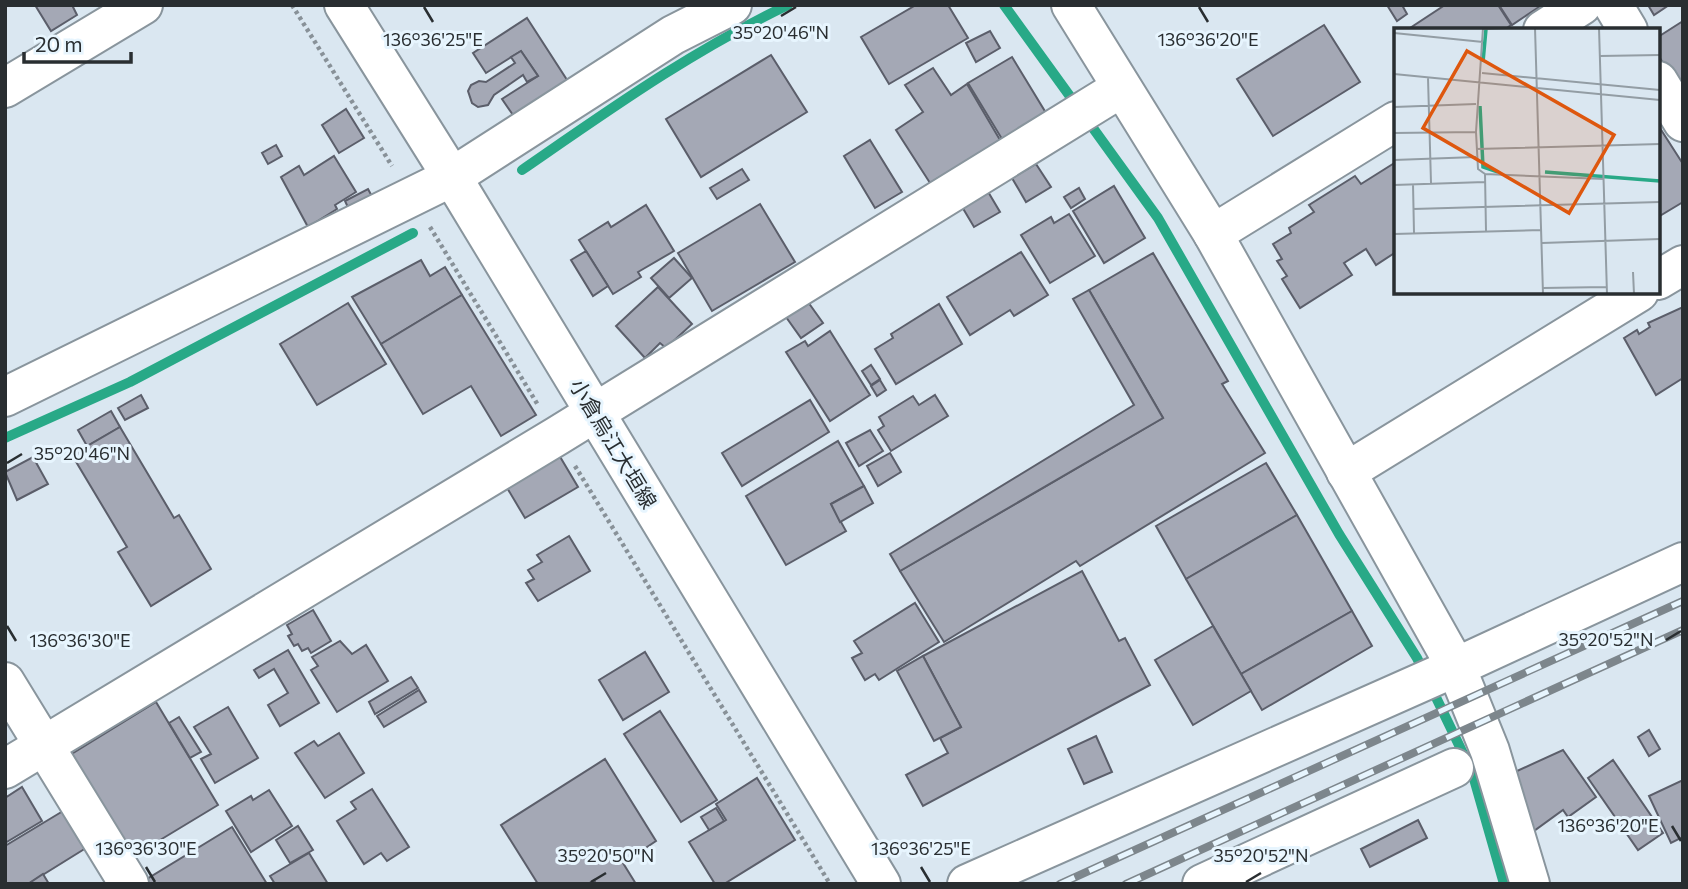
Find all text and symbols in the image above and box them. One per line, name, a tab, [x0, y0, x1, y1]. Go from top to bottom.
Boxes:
scale bar	[24, 21, 131, 65]
text: 35°20'46"N	[733, 21, 829, 43]
text: 136°36'25"E	[383, 28, 483, 50]
text: 136°36'20"E	[1157, 28, 1259, 50]
inset map	[1394, 28, 1660, 294]
text: 20 m	[35, 31, 83, 56]
street label: 小倉烏江大垣線	[565, 374, 663, 512]
text: 35°20'46"N	[34, 442, 130, 464]
text: 35°20'52"N	[1559, 628, 1654, 650]
text: 136°36'30"E	[29, 629, 131, 651]
text: 136°36'20"E	[1557, 814, 1659, 836]
text: 136°36'30"E	[95, 837, 197, 859]
text: 136°36'25"E	[871, 837, 971, 859]
text: 35°20'50"N	[558, 844, 654, 866]
text: 35°20'52"N	[1214, 844, 1309, 866]

